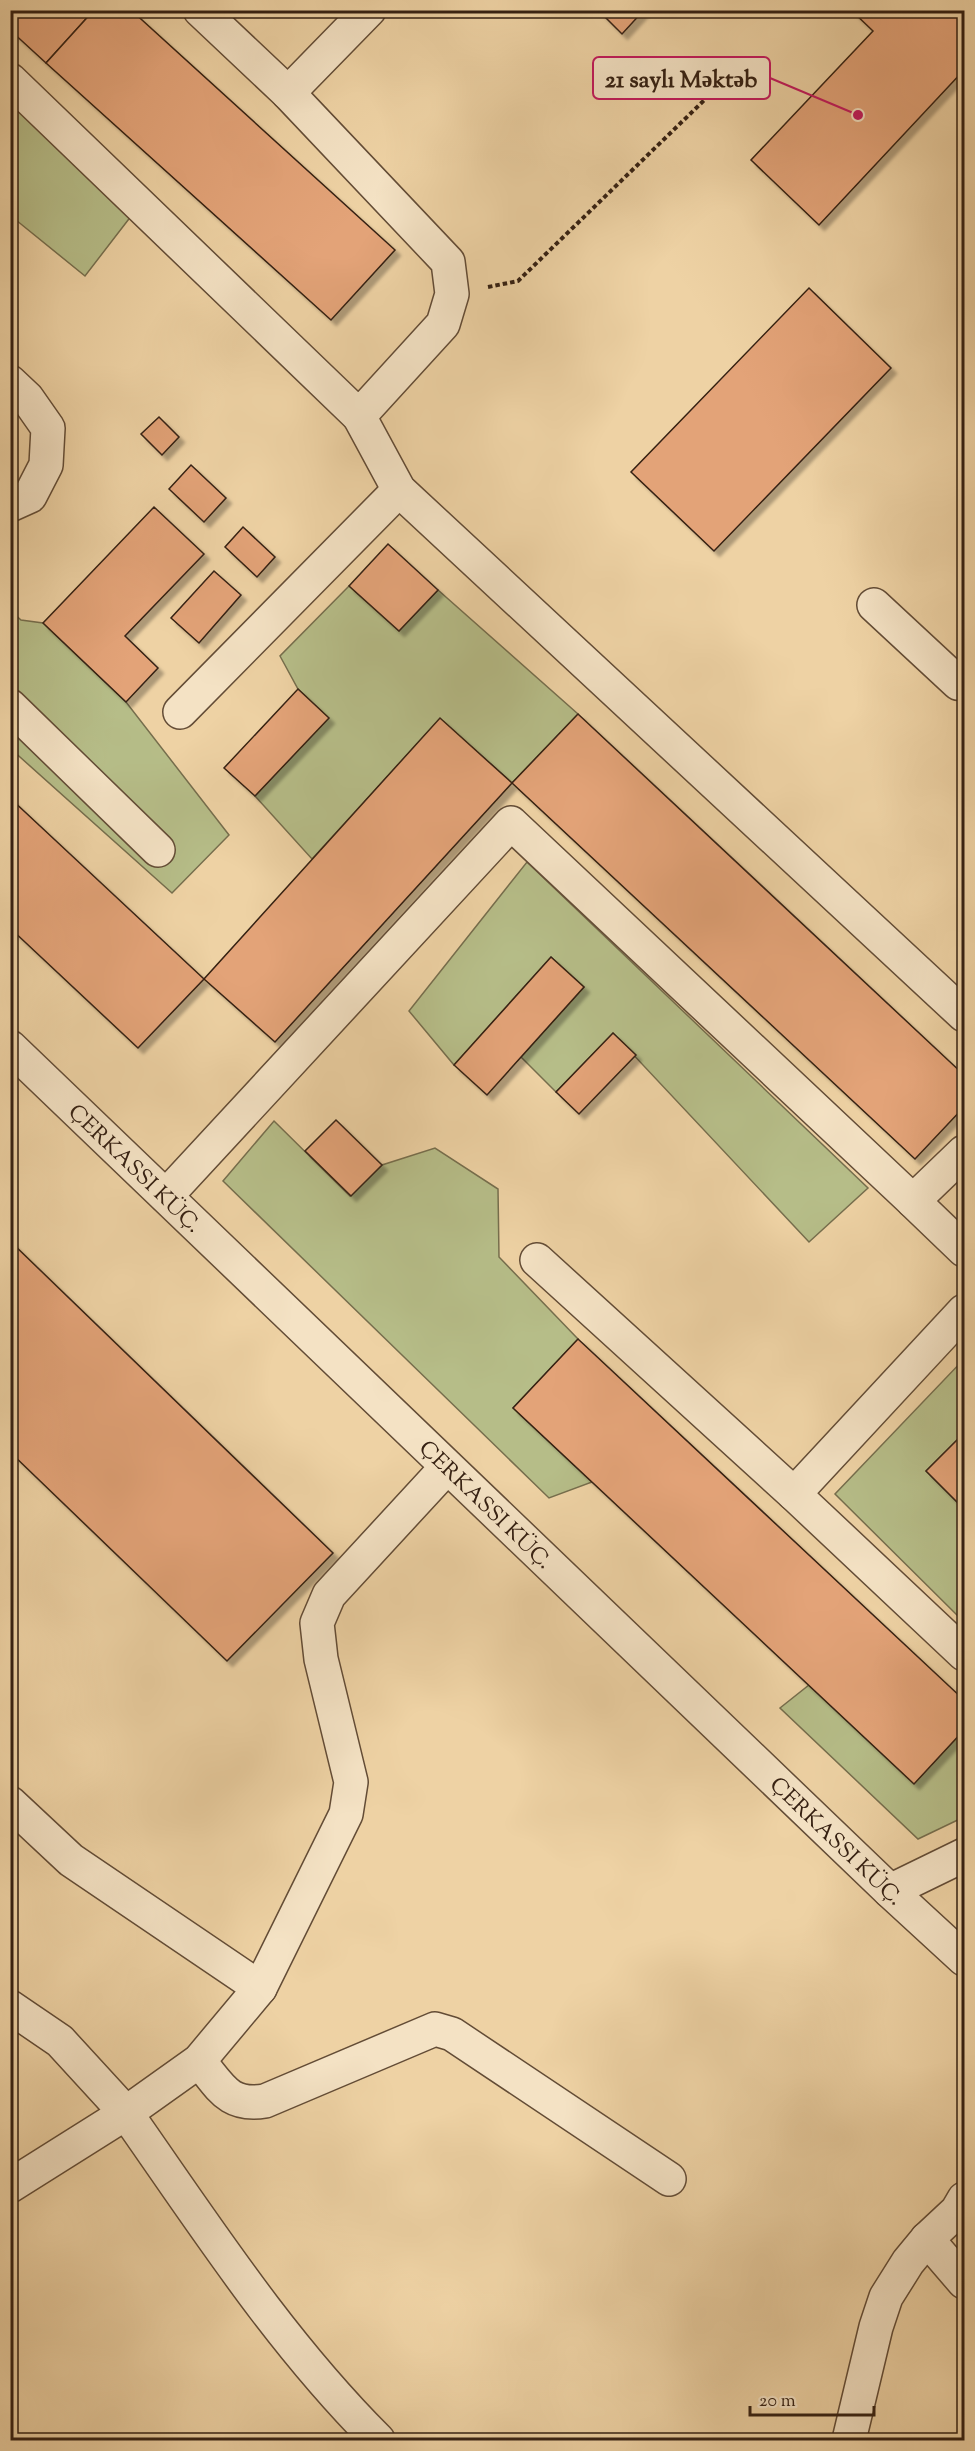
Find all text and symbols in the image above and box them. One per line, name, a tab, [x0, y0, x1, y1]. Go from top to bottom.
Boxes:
callout: 21 saylı Məktəb	[593, 57, 770, 99]
text: 21 saylı Məktəb	[605, 64, 757, 98]
street label: ÇERKASSI KÜÇ.	[60, 1098, 207, 1241]
street label: ÇERKASSI KÜÇ.	[410, 1434, 558, 1578]
street label: ÇERKASSI KÜÇ.	[761, 1771, 909, 1914]
scale bar	[750, 2379, 874, 2417]
text: 20 m	[759, 2389, 796, 2415]

